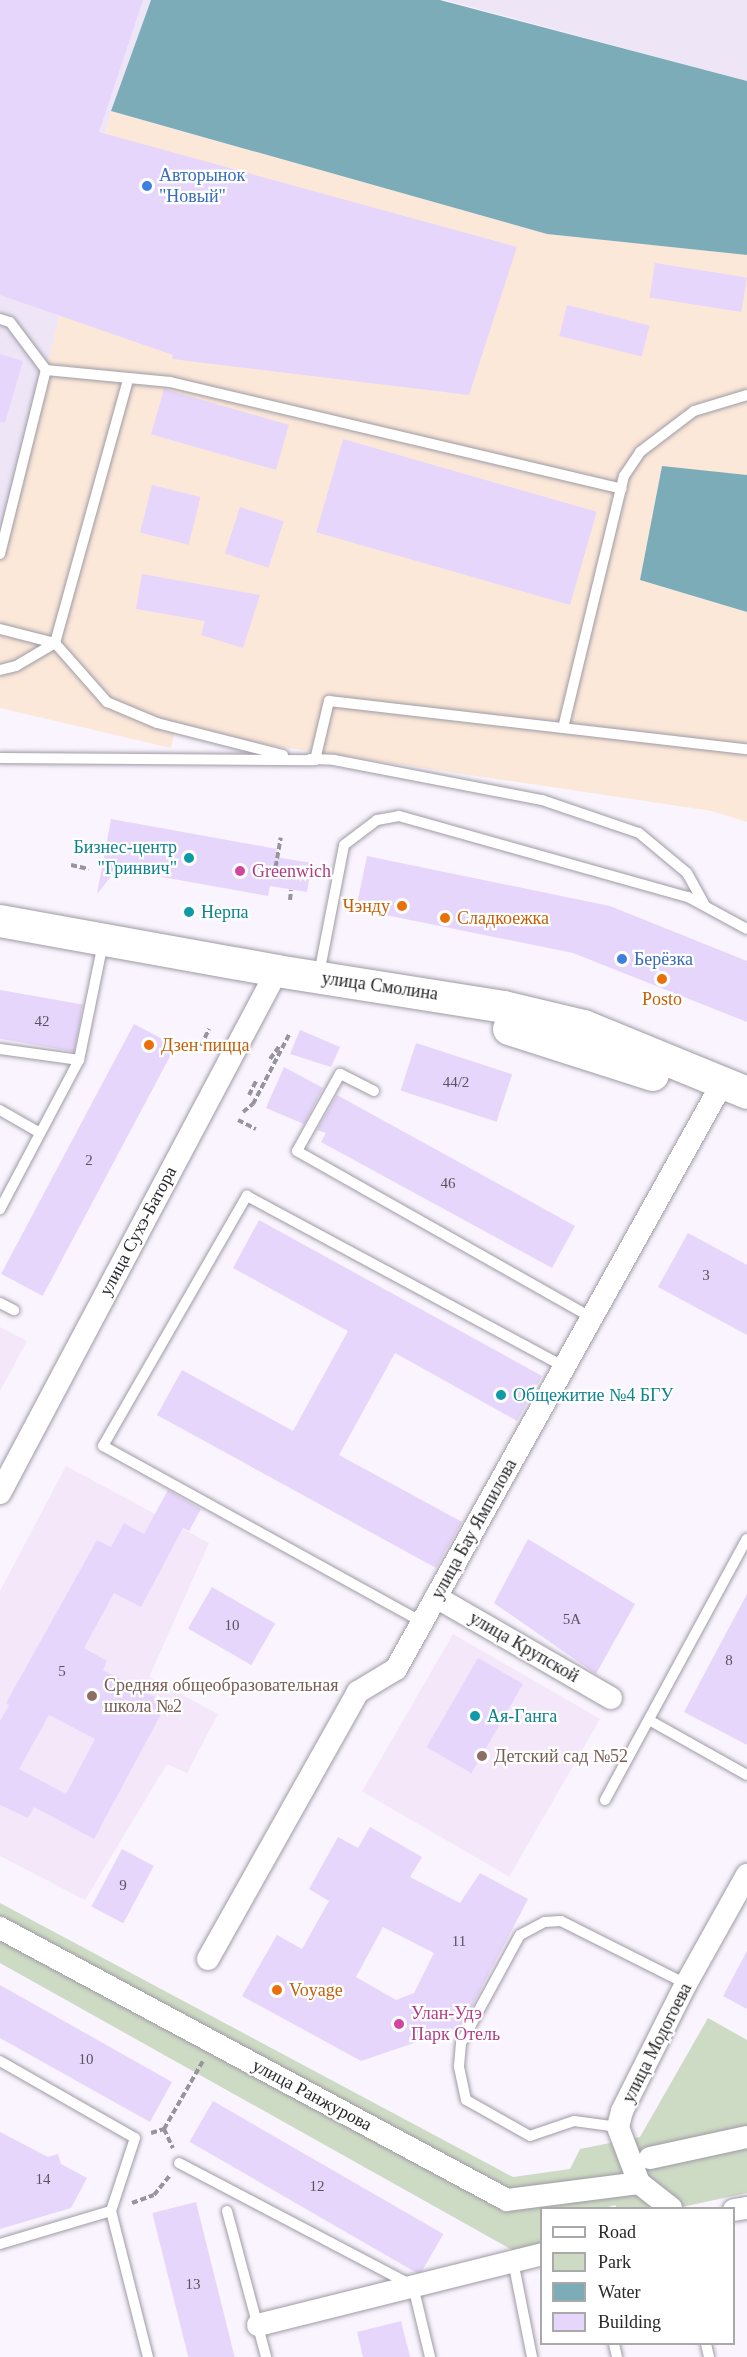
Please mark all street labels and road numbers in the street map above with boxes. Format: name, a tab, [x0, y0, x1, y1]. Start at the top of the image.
street label: улица Смолина	[320, 967, 440, 1005]
street label: улица Сухэ-Батора	[95, 1163, 181, 1299]
street label: улица Бау Ямпилова	[427, 1455, 521, 1603]
street label: улица Крупской	[465, 1607, 583, 1687]
street label: улица Модогоева	[618, 1979, 696, 2107]
street label: улица Ранжурова	[249, 2054, 375, 2136]

